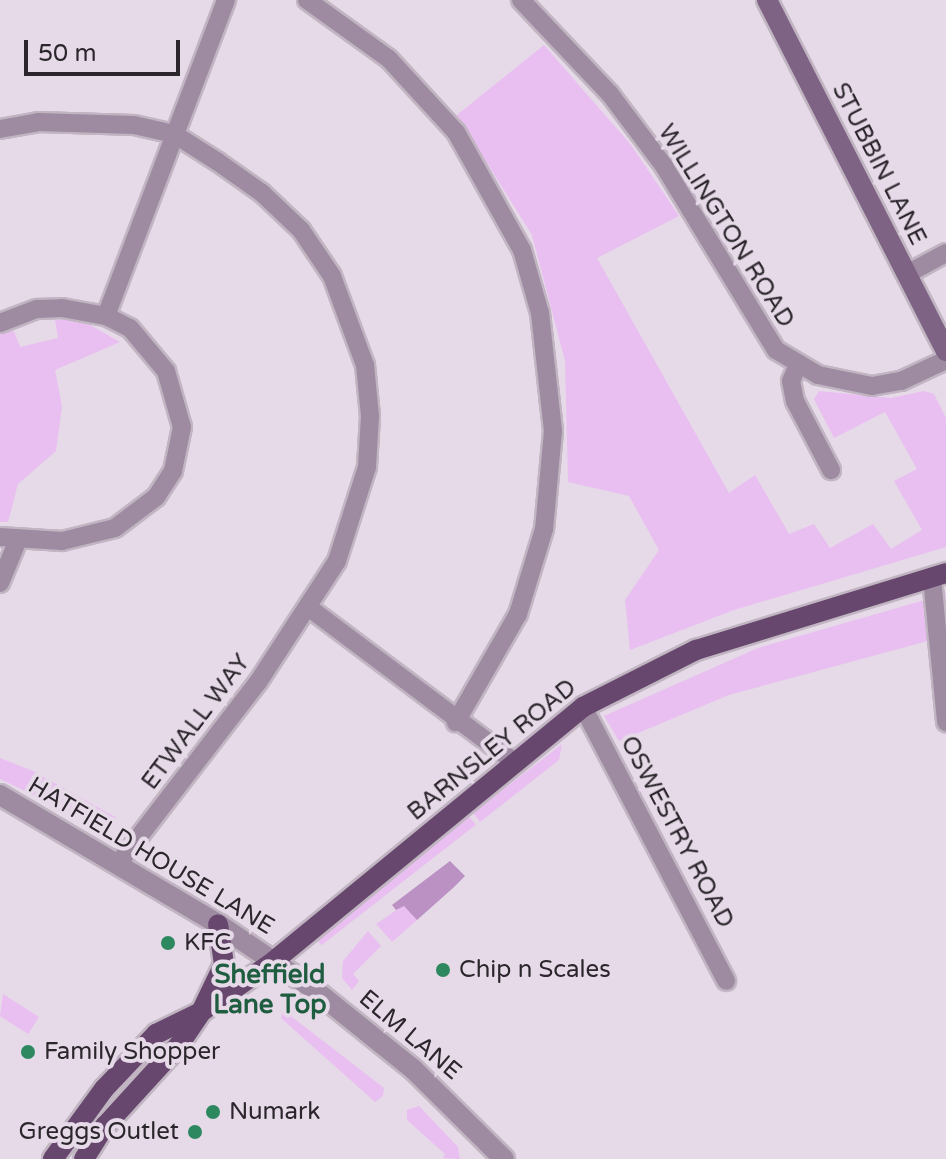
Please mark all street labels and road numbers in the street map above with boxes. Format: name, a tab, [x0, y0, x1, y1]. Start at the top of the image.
street label: STUBBIN LANE	[826, 78, 932, 250]
street label: WILLINGTON ROAD	[652, 119, 800, 333]
street label: ETWALL WAY	[136, 649, 256, 795]
street label: BARNSLEY ROAD	[402, 673, 582, 827]
street label: OSWESTRY ROAD	[614, 731, 740, 933]
street label: HATFIELD HOUSE LANE	[23, 771, 279, 941]
street label: ELM LANE	[353, 984, 467, 1086]

